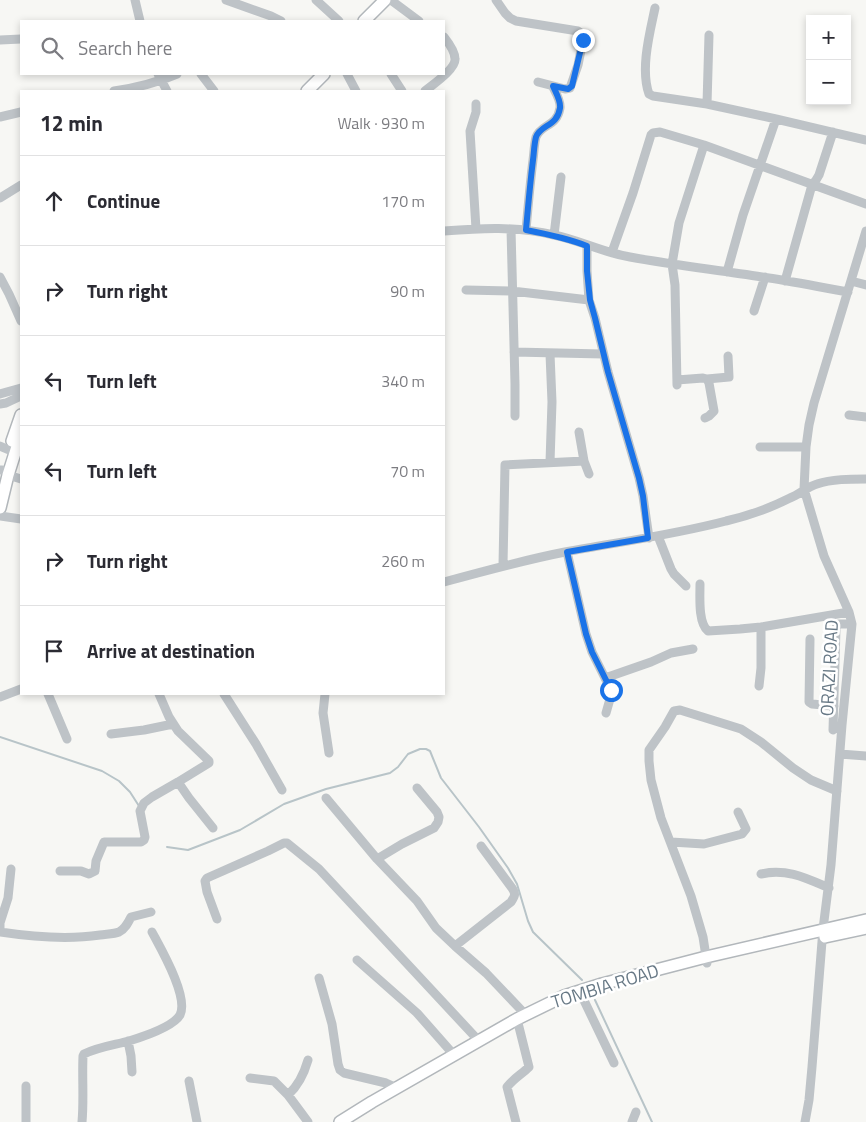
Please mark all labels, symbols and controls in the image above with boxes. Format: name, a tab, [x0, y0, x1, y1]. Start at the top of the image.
map controls	[806, 15, 851, 105]
button: +	[806, 15, 851, 60]
search box	[20, 20, 445, 75]
route end	[572, 29, 595, 52]
text: Search here	[78, 33, 172, 62]
icon: search	[38, 34, 66, 62]
button: −	[806, 60, 851, 105]
text: 12 min	[40, 107, 103, 139]
text: Walk · 930 m	[337, 111, 425, 135]
text: Continue	[87, 186, 160, 215]
icon: ahead	[40, 187, 68, 215]
text: 170 m	[381, 189, 425, 213]
text: Turn right	[87, 276, 168, 305]
icon: right	[40, 277, 68, 305]
text: 90 m	[390, 279, 425, 303]
text: Turn left	[87, 366, 157, 395]
icon: left	[40, 367, 68, 395]
text: 340 m	[381, 369, 425, 393]
text: Turn left	[87, 456, 157, 485]
icon: left	[40, 457, 68, 485]
text: 70 m	[390, 459, 425, 483]
text: Turn right	[87, 546, 168, 575]
icon: right	[40, 547, 68, 575]
text: 260 m	[381, 549, 425, 573]
street label: ORAZI ROAD	[813, 619, 845, 717]
text: Arrive at destination	[87, 636, 255, 665]
icon: arrive	[40, 637, 68, 665]
route start	[600, 679, 623, 702]
street label: TOMBIA ROAD	[548, 957, 662, 1015]

